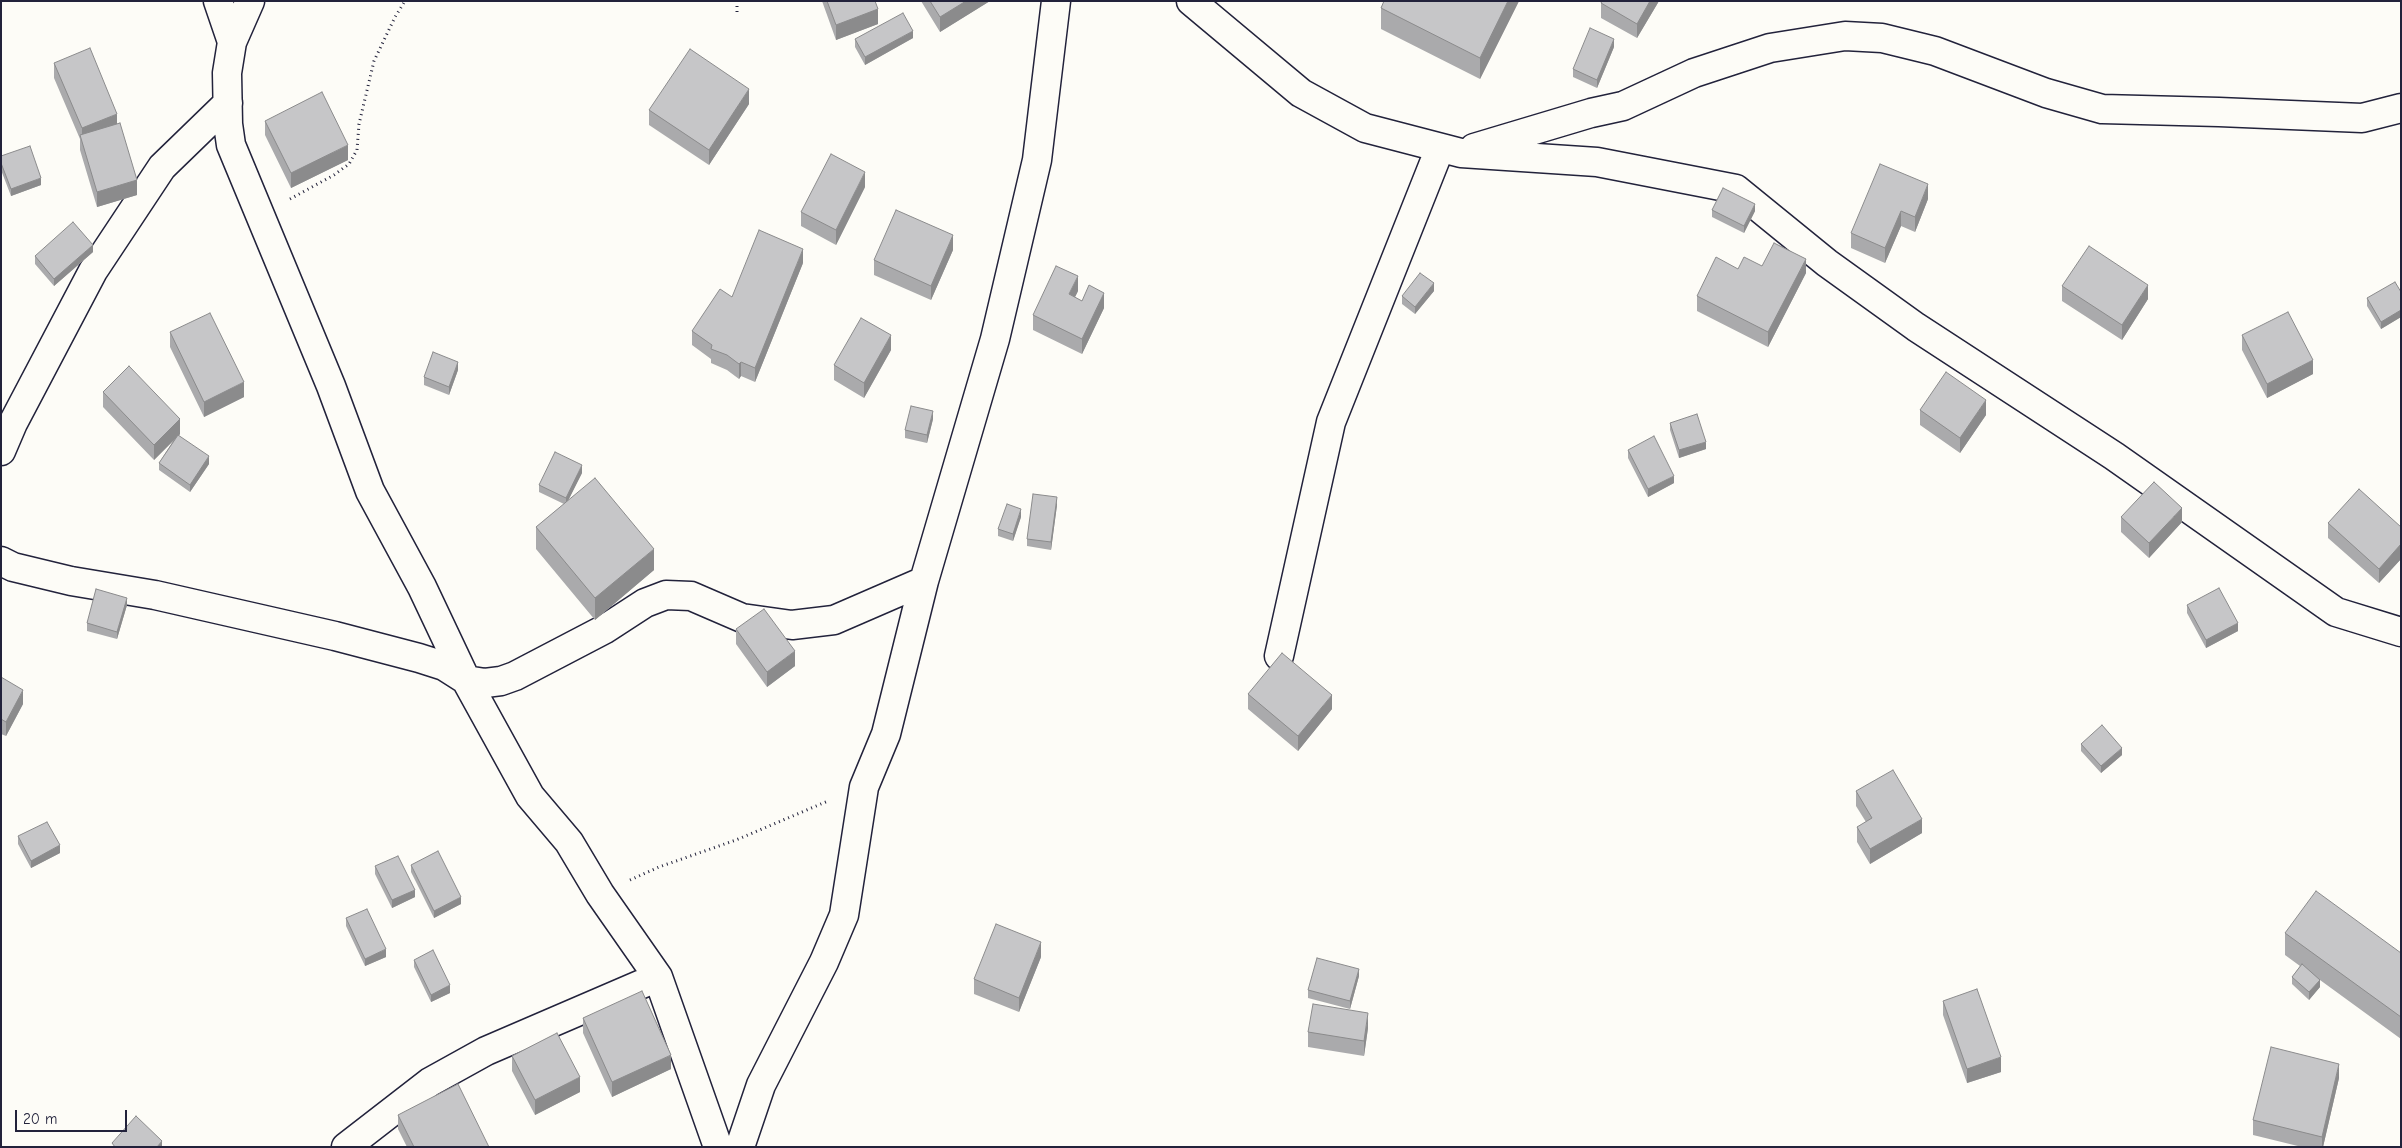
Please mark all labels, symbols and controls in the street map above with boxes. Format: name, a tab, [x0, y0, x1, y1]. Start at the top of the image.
scale bar	[18, 1100, 130, 1132]
text: 20 m	[23, 1110, 57, 1128]

